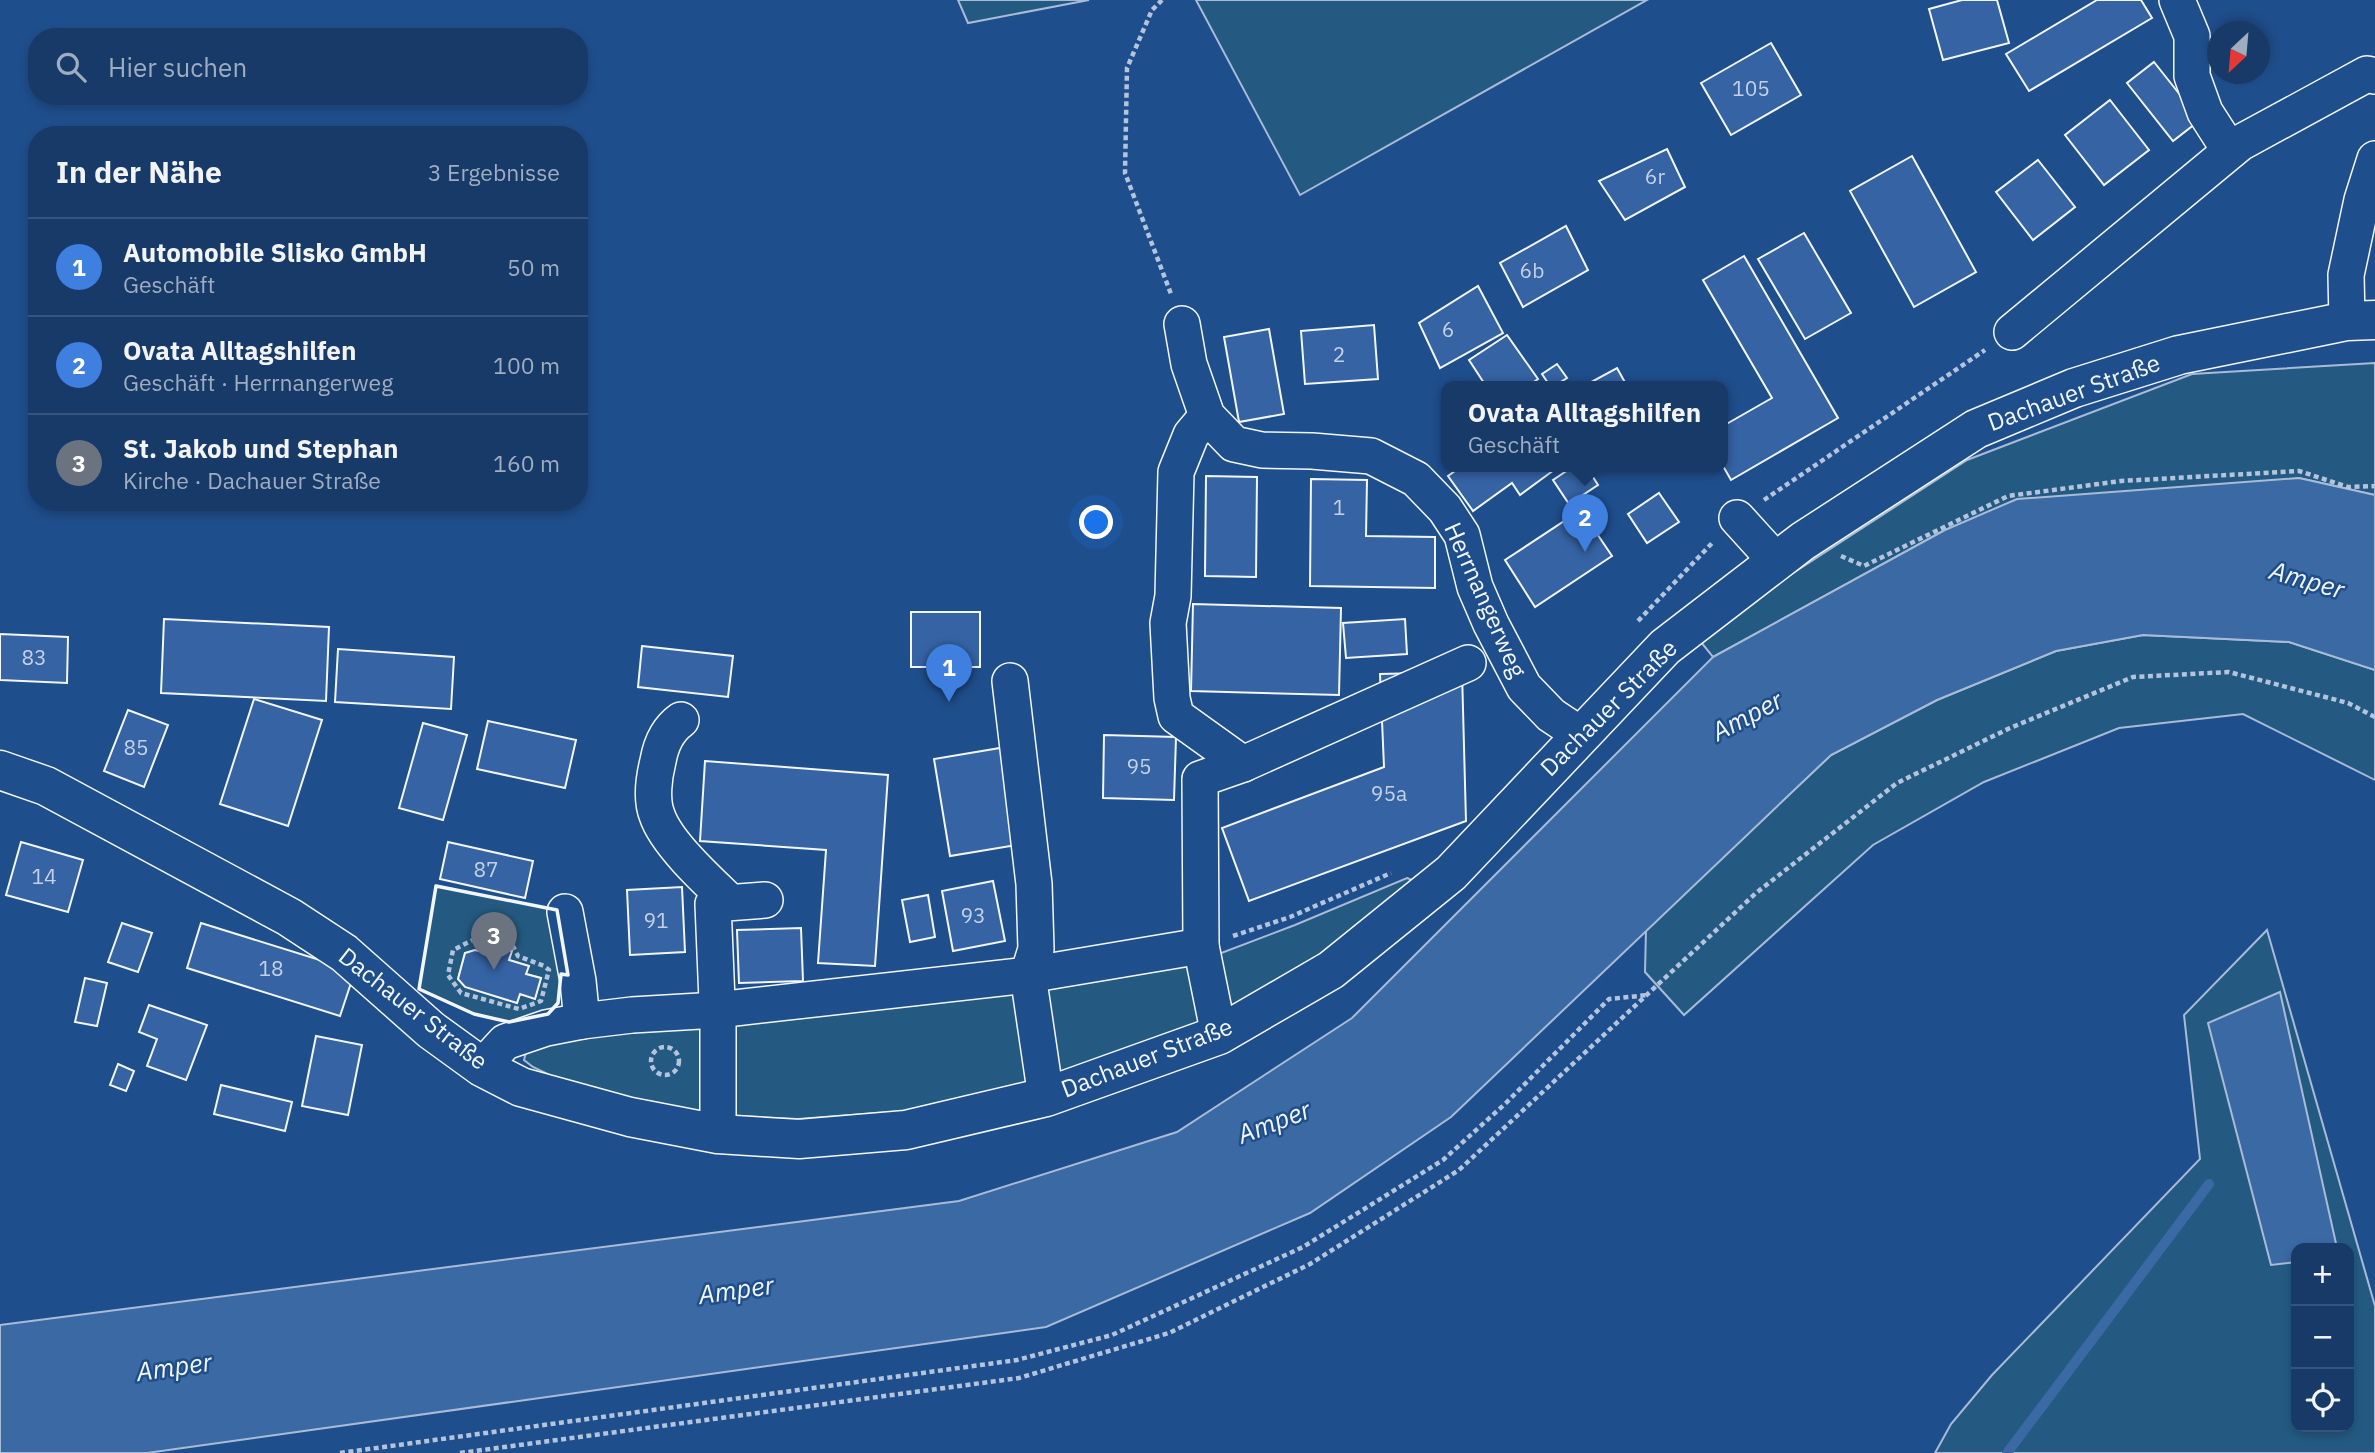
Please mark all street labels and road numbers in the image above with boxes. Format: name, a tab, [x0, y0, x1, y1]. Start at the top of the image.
street label: Dachauer Straße	[1983, 346, 2164, 438]
street label: Herrnangerweg	[1437, 517, 1535, 683]
street label: Dachauer Straße	[1533, 632, 1684, 783]
street label: Dachauer Straße	[332, 940, 495, 1077]
street label: Dachauer Straße	[1056, 1010, 1237, 1104]

